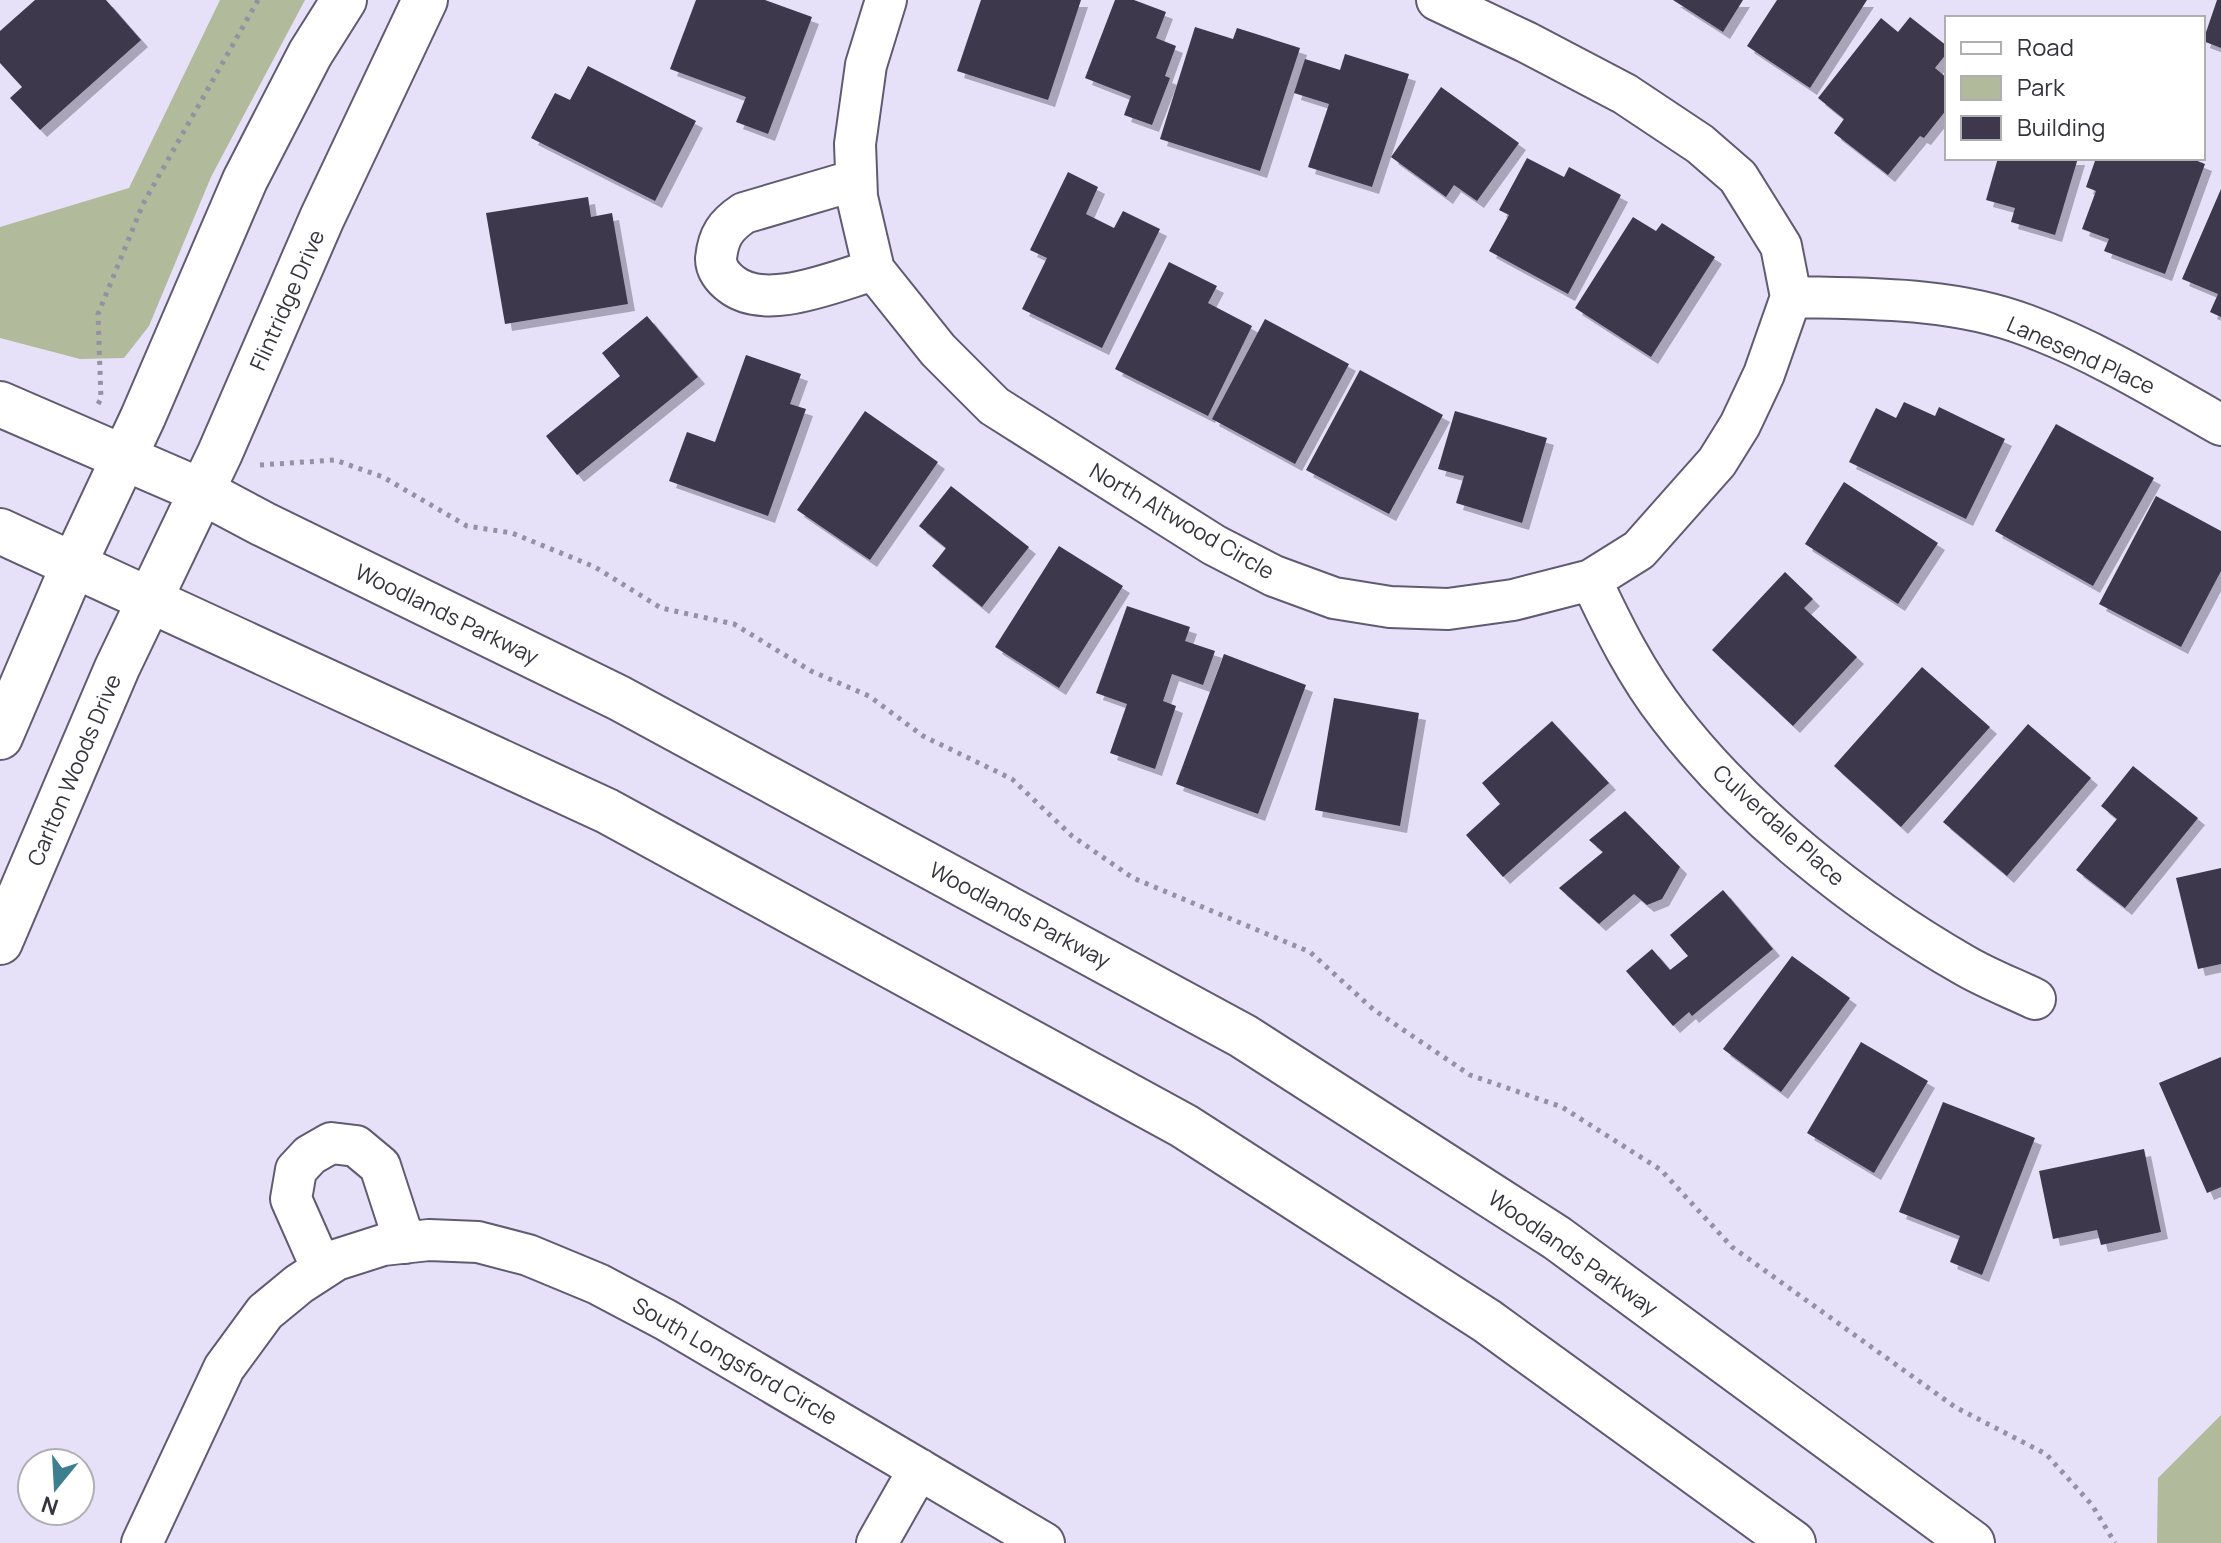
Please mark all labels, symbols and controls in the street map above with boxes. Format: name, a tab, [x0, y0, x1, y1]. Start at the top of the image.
legend	[1945, 16, 2205, 160]
text: Road	[2017, 30, 2074, 63]
text: Park	[2017, 70, 2066, 103]
text: Building	[2017, 110, 2105, 143]
street label: Flintridge Drive	[243, 225, 331, 375]
street label: Lanesend Place	[2002, 309, 2160, 401]
street label: North Altwood Circle	[1084, 456, 1280, 586]
street label: Woodlands Parkway	[350, 556, 544, 672]
street label: Carlton Woods Drive	[20, 669, 128, 870]
street label: Culverdale Place	[1706, 758, 1852, 893]
street label: Woodlands Parkway	[924, 855, 1116, 976]
street label: Woodlands Parkway	[1482, 1183, 1664, 1323]
street label: South Longsford Circle	[627, 1290, 843, 1432]
north arrow	[16, 1447, 96, 1527]
text: N	[38, 1489, 62, 1523]

